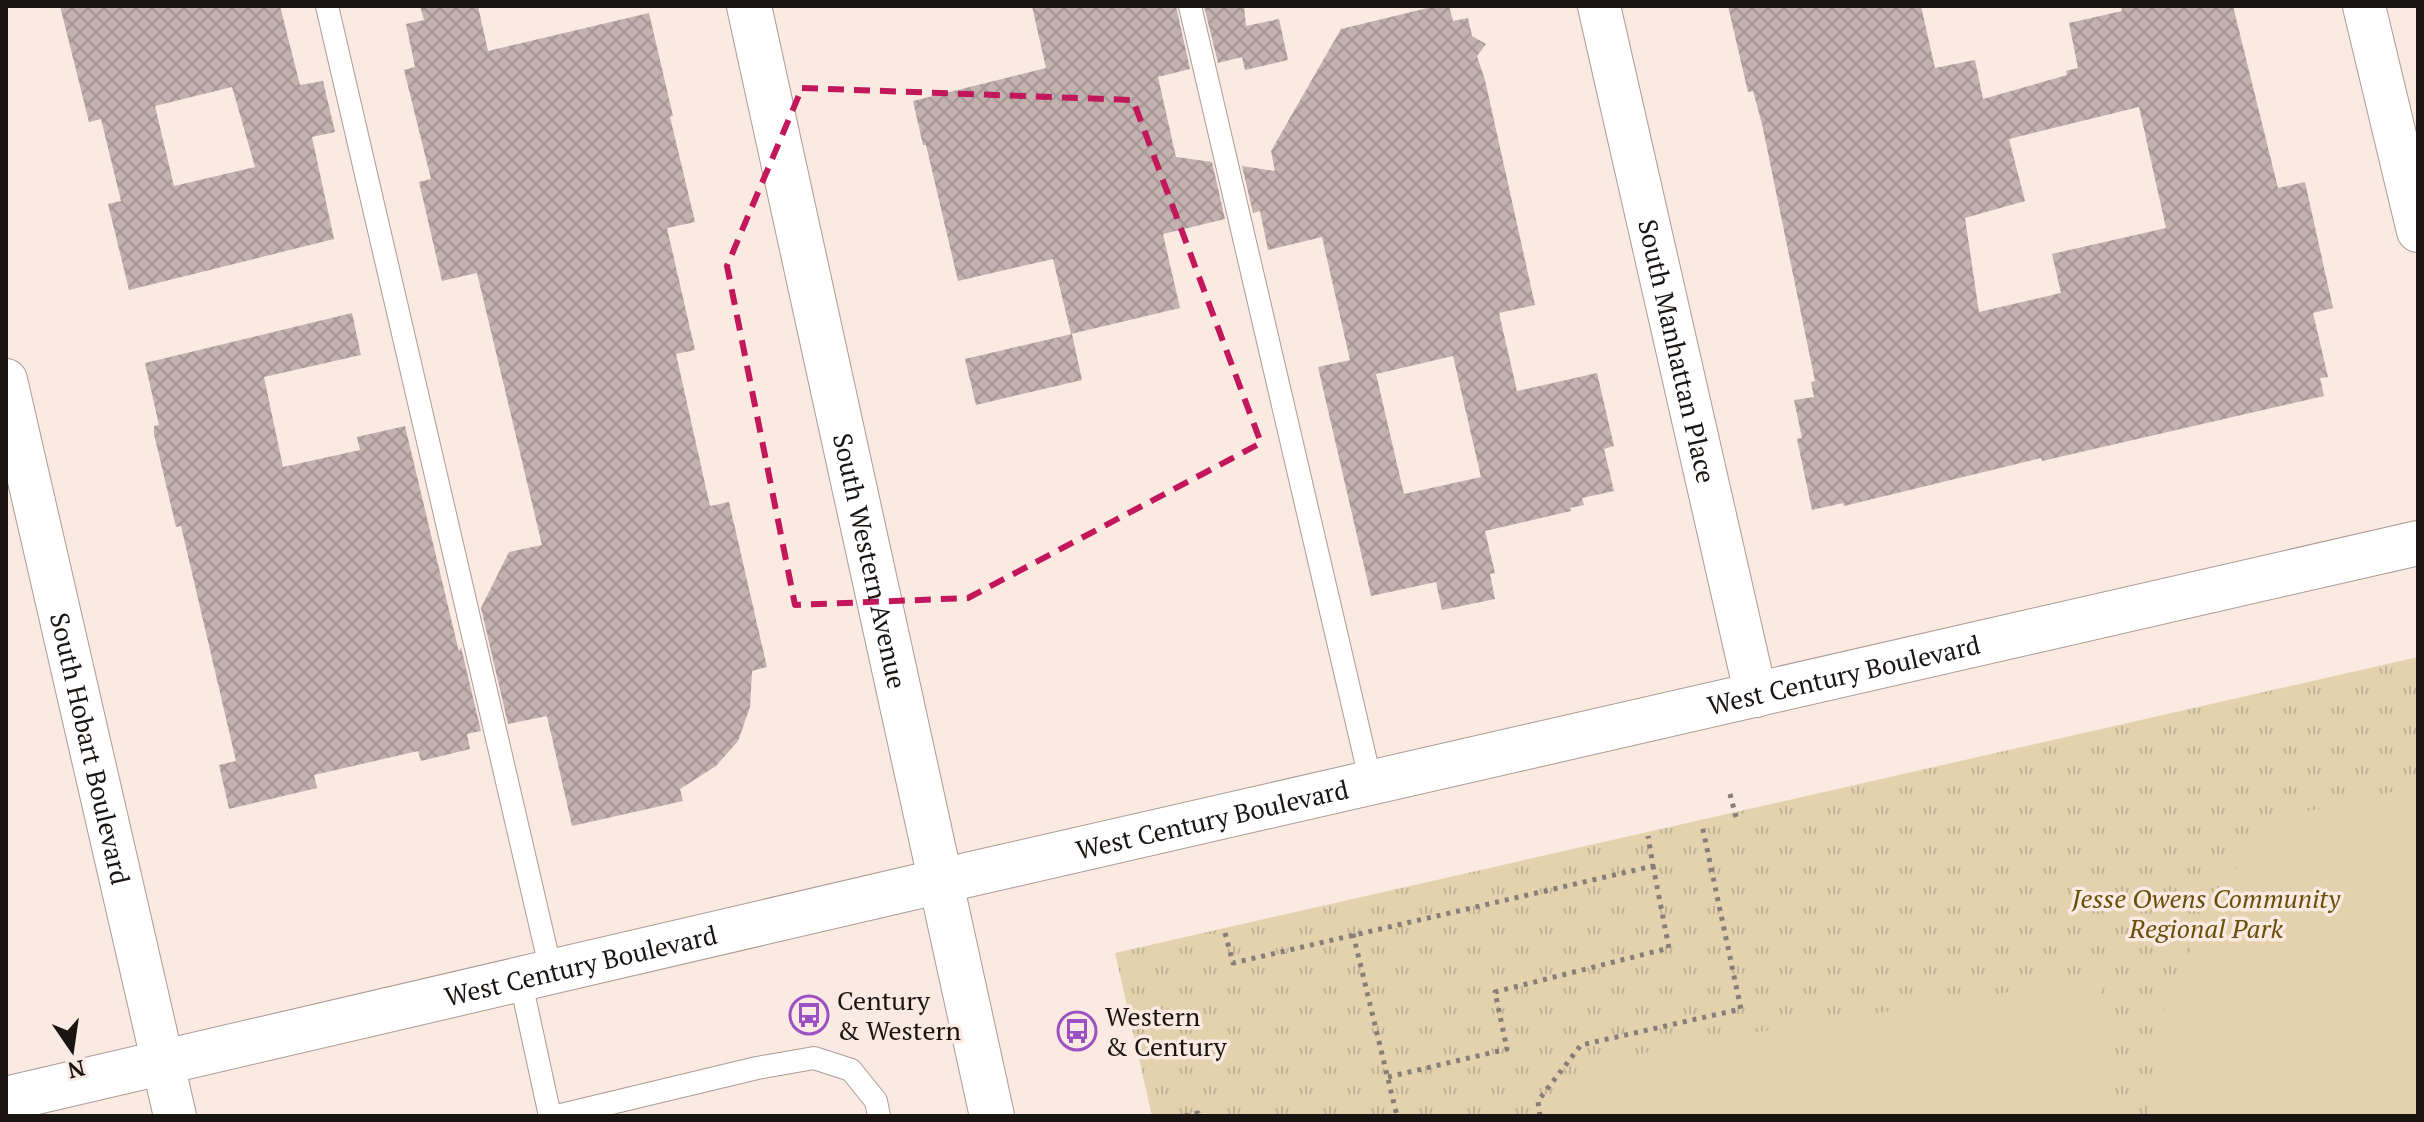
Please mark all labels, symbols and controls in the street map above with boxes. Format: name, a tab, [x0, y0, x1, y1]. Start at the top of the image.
street label: South Manhattan Place	[1631, 216, 1724, 486]
street label: South Western Avenue	[826, 430, 915, 692]
street label: South Hobart Boulevard	[43, 609, 138, 888]
street label: West Century Boulevard	[1704, 627, 1983, 722]
street label: West Century Boulevard	[1072, 771, 1352, 867]
park label: Jesse Owens Community Regional Park	[2071, 881, 2341, 945]
street label: West Century Boulevard	[441, 917, 720, 1013]
place label: Century & Western	[837, 983, 961, 1047]
bus stop icon: Century & Western	[788, 994, 830, 1036]
place label: Western & Century	[1105, 999, 1228, 1063]
north arrow	[32, 1010, 112, 1090]
bus stop icon: Western & Century	[1056, 1010, 1098, 1052]
text: N	[65, 1054, 88, 1086]

